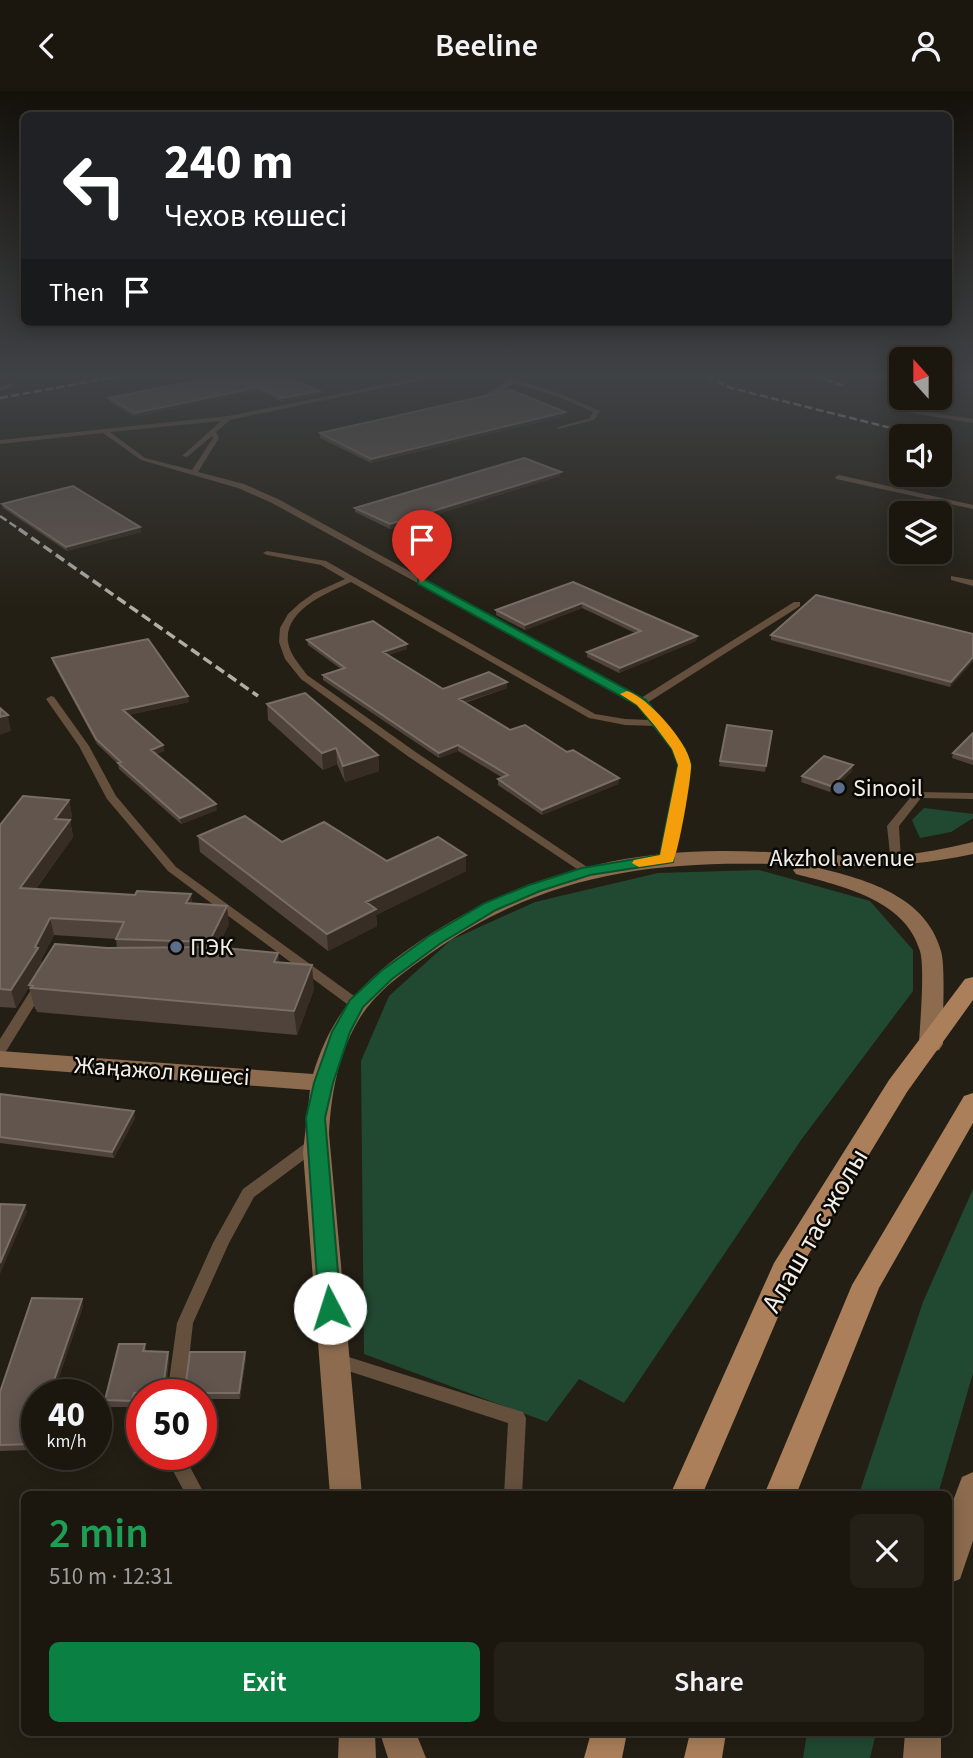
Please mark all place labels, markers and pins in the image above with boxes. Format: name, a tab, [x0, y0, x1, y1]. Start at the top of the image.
pin	[392, 510, 452, 582]
place label: Sinooil	[853, 771, 923, 806]
marker: Sinooil	[831, 780, 847, 796]
place label: ПЭК	[190, 930, 233, 965]
marker: ПЭК	[168, 939, 184, 955]

